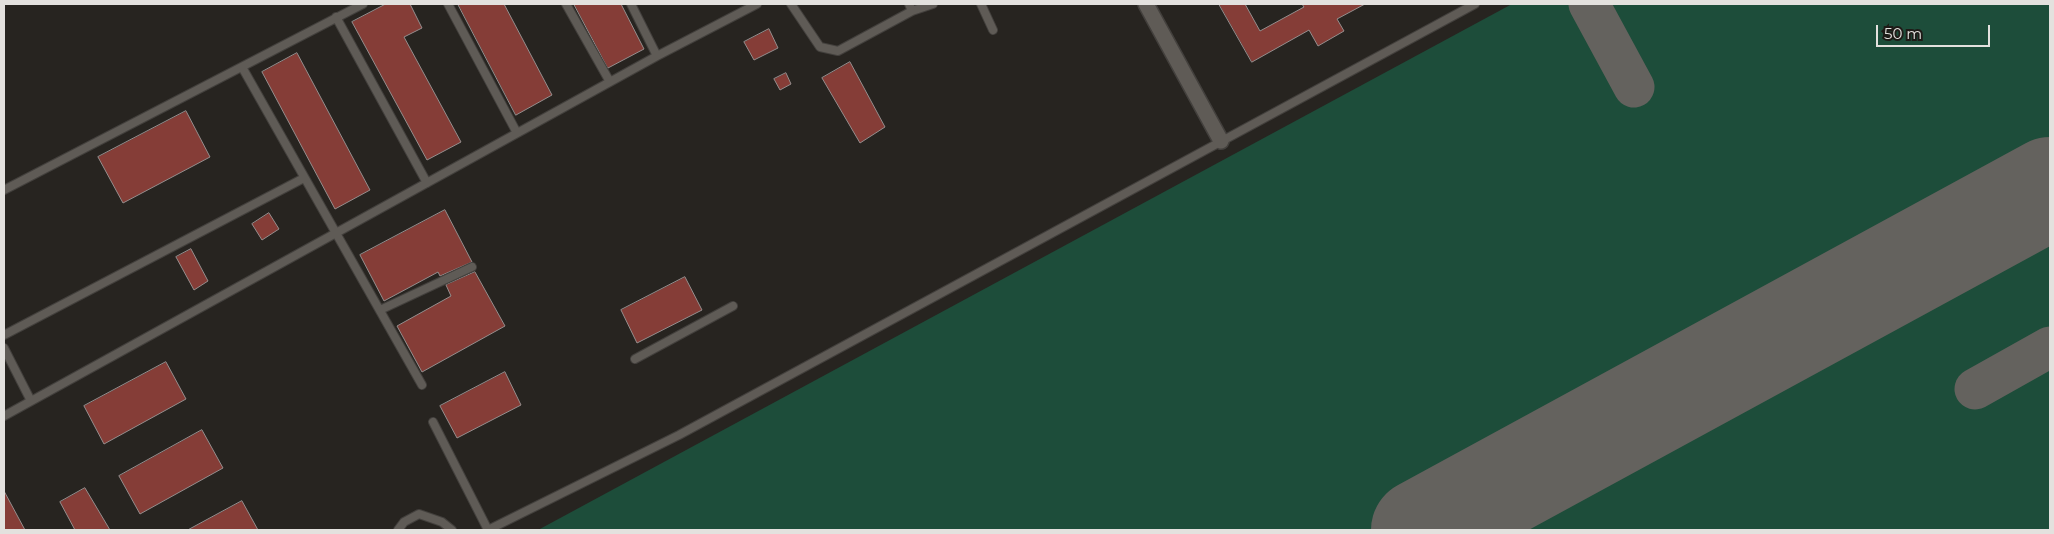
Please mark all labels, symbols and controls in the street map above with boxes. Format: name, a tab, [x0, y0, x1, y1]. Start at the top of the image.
scale bar	[1879, 15, 1993, 47]
text: 50 m	[1884, 24, 1922, 43]

